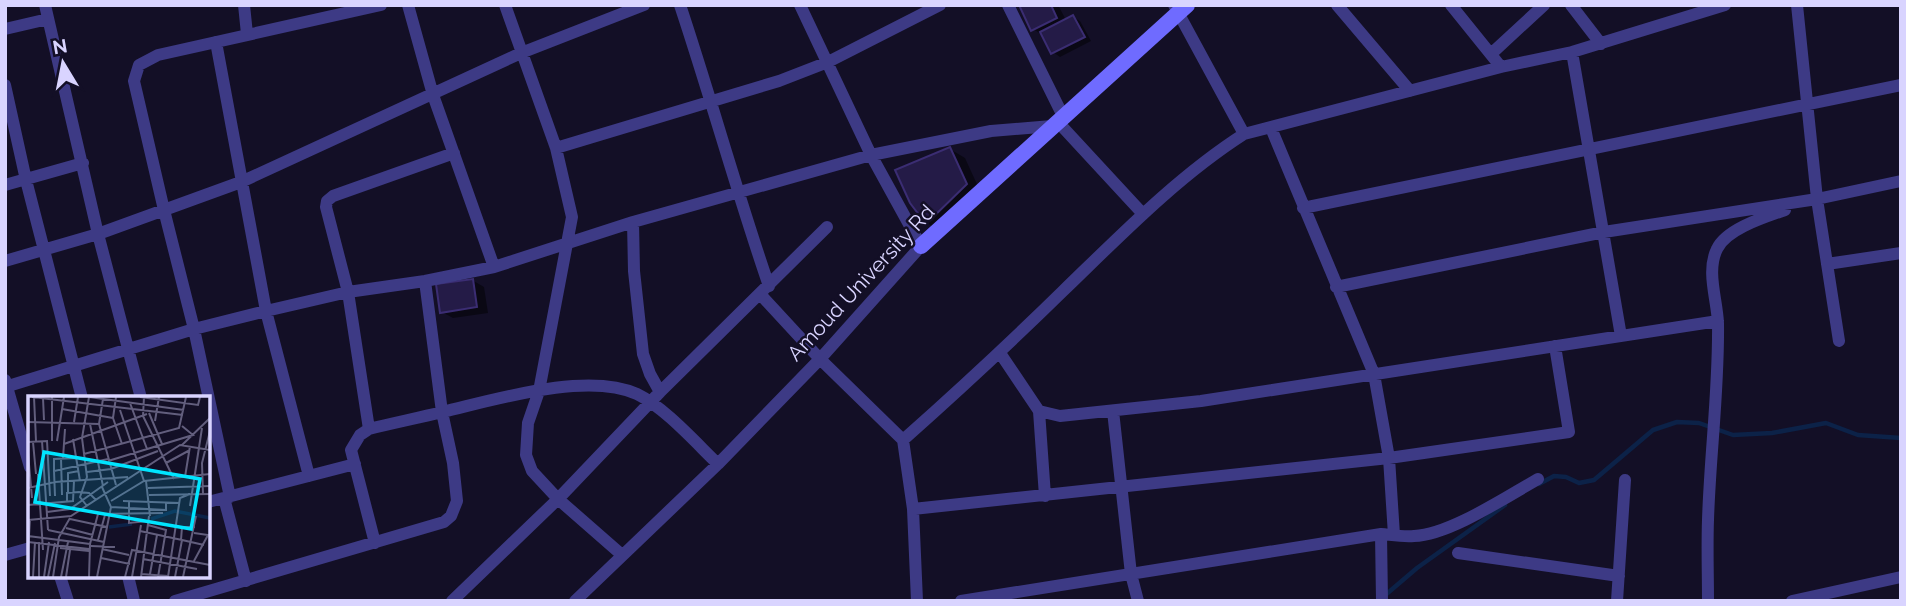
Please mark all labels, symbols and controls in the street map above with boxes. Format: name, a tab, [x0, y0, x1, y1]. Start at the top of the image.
north arrow	[28, 28, 98, 98]
text: N	[51, 34, 69, 58]
street label: Amoud University Rd	[782, 199, 939, 366]
inset map	[28, 396, 210, 578]

